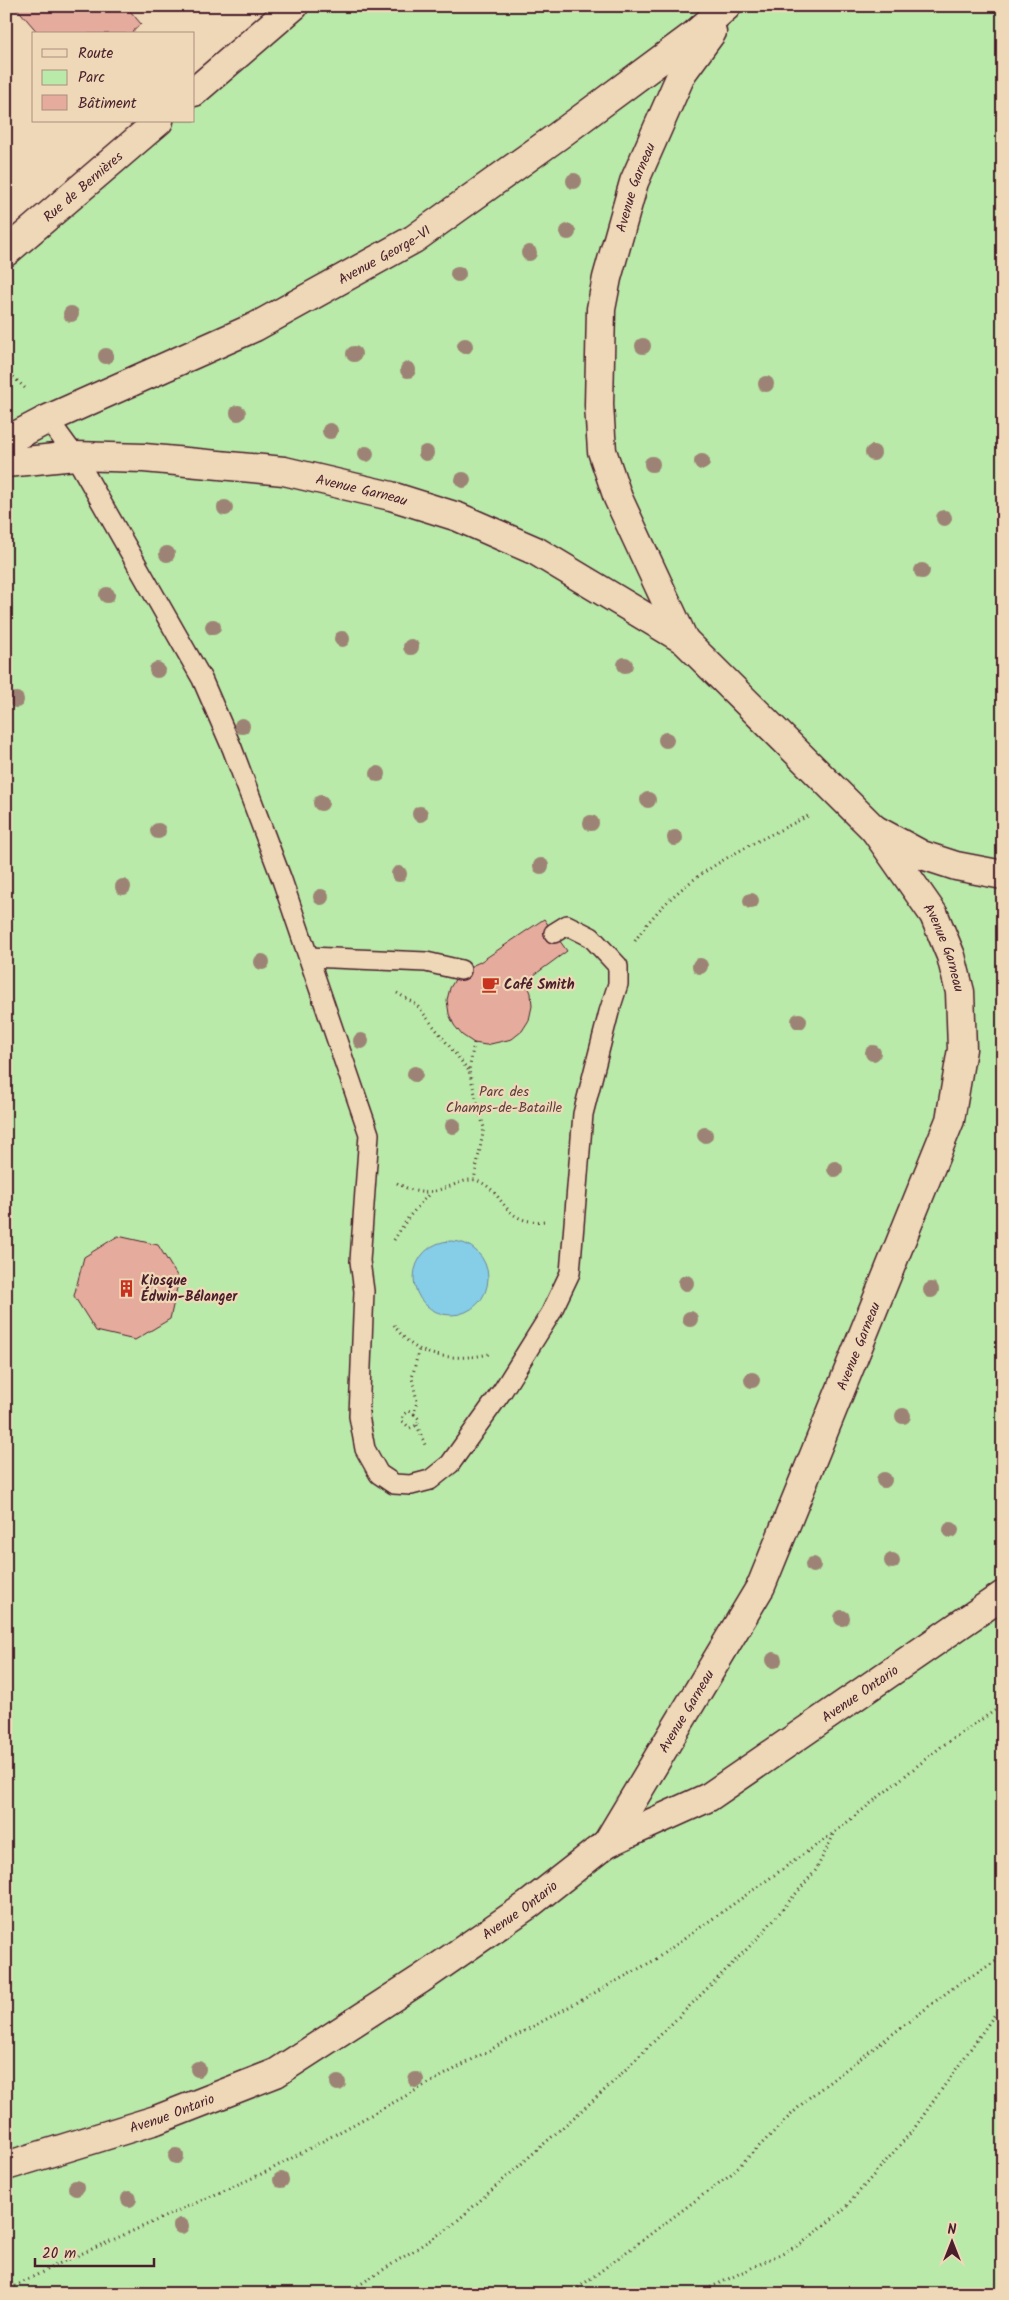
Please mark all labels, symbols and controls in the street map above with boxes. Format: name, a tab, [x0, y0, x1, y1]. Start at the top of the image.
legend	[32, 32, 195, 122]
text: Route	[78, 42, 114, 66]
text: Parc	[78, 66, 105, 90]
text: Bâtiment	[78, 92, 137, 116]
street label: Avenue Garneau	[610, 139, 662, 235]
street label: Rue de Bernières	[38, 146, 128, 228]
street label: Avenue George-VI	[334, 220, 436, 291]
street label: Avenue Garneau	[314, 469, 410, 513]
street label: Avenue Garneau	[917, 899, 970, 995]
cafe icon: Café Smith	[480, 974, 500, 994]
place label: Café Smith	[504, 974, 575, 996]
park label: Parc des Champs-de-Bataille	[446, 1081, 563, 1119]
place label: Kiosque Édwin-Bélanger	[141, 1270, 238, 1308]
building icon: Kiosque Édwin-Bélanger	[117, 1278, 137, 1298]
street label: Avenue Garneau	[831, 1299, 887, 1394]
street label: Avenue Ontario	[817, 1660, 903, 1729]
street label: Avenue Garneau	[653, 1665, 721, 1757]
street label: Avenue Ontario	[478, 1876, 563, 1946]
street label: Avenue Ontario	[127, 2088, 218, 2140]
north arrow	[926, 2218, 976, 2268]
text: N	[948, 2219, 957, 2241]
scale bar	[35, 2235, 154, 2267]
text: 20 m	[42, 2242, 76, 2266]

